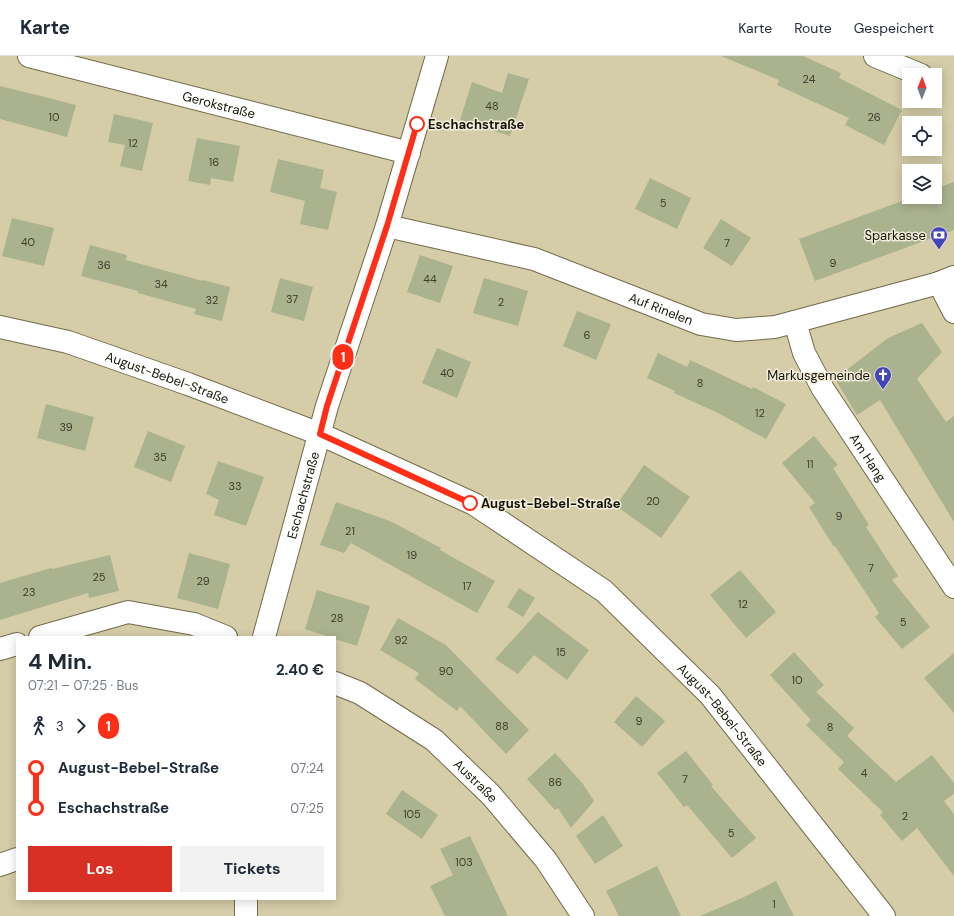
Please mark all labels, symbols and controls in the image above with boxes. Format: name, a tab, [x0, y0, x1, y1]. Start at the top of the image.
text: Karte	[20, 15, 70, 40]
text: Karte	[738, 19, 772, 37]
text: Route	[794, 19, 832, 37]
text: Gespeichert	[854, 19, 934, 37]
north arrow	[902, 68, 942, 108]
map controls	[902, 68, 942, 204]
house number: 24	[803, 72, 816, 86]
street label: Gerokstraße	[181, 87, 257, 122]
house number: 48	[485, 99, 499, 113]
house number: 10	[49, 110, 59, 124]
house number: 26	[867, 110, 881, 124]
marker: Eschachstraße	[409, 116, 425, 132]
place label: Eschachstraße	[428, 116, 524, 133]
button: locate	[902, 116, 942, 156]
house number: 12	[128, 136, 138, 150]
house number: 16	[209, 155, 219, 169]
button: layers	[902, 164, 942, 204]
house number: 5	[660, 196, 667, 210]
bank icon: Sparkasse	[929, 225, 949, 250]
place label: Sparkasse	[864, 227, 926, 244]
house number: 40	[21, 235, 35, 249]
house number: 7	[724, 236, 730, 250]
house number: 9	[830, 256, 837, 270]
house number: 36	[97, 258, 111, 272]
house number: 44	[423, 272, 437, 286]
house number: 34	[154, 277, 168, 291]
street label: Auf Rinelen	[627, 288, 696, 329]
house number: 37	[286, 292, 298, 306]
house number: 32	[206, 293, 218, 307]
house number: 2	[498, 295, 504, 309]
house number: 6	[584, 328, 591, 342]
line badge: 1	[330, 344, 356, 370]
street label: August-Bebel-Straße	[103, 347, 232, 407]
text: 1	[340, 348, 346, 366]
church icon: Markusgemeinde	[873, 365, 893, 390]
house number: 40	[440, 366, 454, 380]
place label: Markusgemeinde	[767, 367, 870, 384]
house number: 8	[697, 376, 703, 390]
house number: 12	[755, 406, 765, 420]
house number: 39	[59, 420, 73, 434]
street label: Am Hang	[846, 430, 890, 485]
house number: 35	[153, 450, 167, 464]
street label: Eschachstraße	[283, 450, 323, 541]
house number: 11	[807, 457, 813, 471]
house number: 33	[228, 479, 242, 493]
house number: 20	[646, 494, 660, 508]
marker: August-Bebel-Straße	[462, 495, 478, 511]
place label: August-Bebel-Straße	[481, 495, 621, 512]
house number: 9	[836, 509, 843, 523]
house number: 21	[345, 524, 355, 538]
house number: 19	[407, 548, 417, 562]
house number: 7	[868, 561, 874, 575]
house number: 25	[92, 570, 106, 584]
house number: 29	[196, 574, 210, 588]
house number: 17	[462, 579, 472, 593]
house number: 23	[23, 585, 35, 599]
house number: 12	[738, 597, 748, 611]
house number: 28	[331, 611, 343, 625]
house number: 5	[900, 615, 907, 629]
house number: 92	[394, 633, 408, 647]
house number: 15	[556, 645, 566, 659]
text: 4 Min.	[28, 647, 92, 676]
street label: August-Bebel-Straße	[674, 659, 771, 769]
text: 2.40 €	[276, 660, 324, 680]
house number: 90	[439, 664, 453, 678]
house number: 10	[792, 673, 802, 687]
text: 07:21 – 07:25 · Bus	[28, 677, 138, 694]
house number: 9	[636, 714, 643, 728]
icon: walk	[28, 715, 50, 737]
icon: forward	[70, 715, 92, 737]
text: 1	[106, 717, 111, 735]
text: 3	[56, 718, 64, 735]
house number: 88	[495, 719, 509, 733]
house number: 8	[827, 720, 833, 734]
street label: Austraße	[450, 755, 502, 806]
text: August-Bebel-Straße	[58, 758, 219, 778]
text: 07:24	[291, 760, 324, 777]
house number: 4	[861, 766, 868, 780]
house number: 7	[682, 772, 688, 786]
house number: 86	[548, 775, 562, 789]
text: Eschachstraße	[58, 798, 169, 818]
text: 07:25	[290, 800, 324, 817]
house number: 105	[403, 807, 421, 821]
house number: 2	[902, 809, 908, 823]
house number: 5	[728, 826, 735, 840]
button: Los	[28, 846, 172, 892]
button: Tickets	[180, 846, 324, 892]
house number: 103	[455, 855, 473, 869]
house number: 1	[772, 897, 776, 911]

